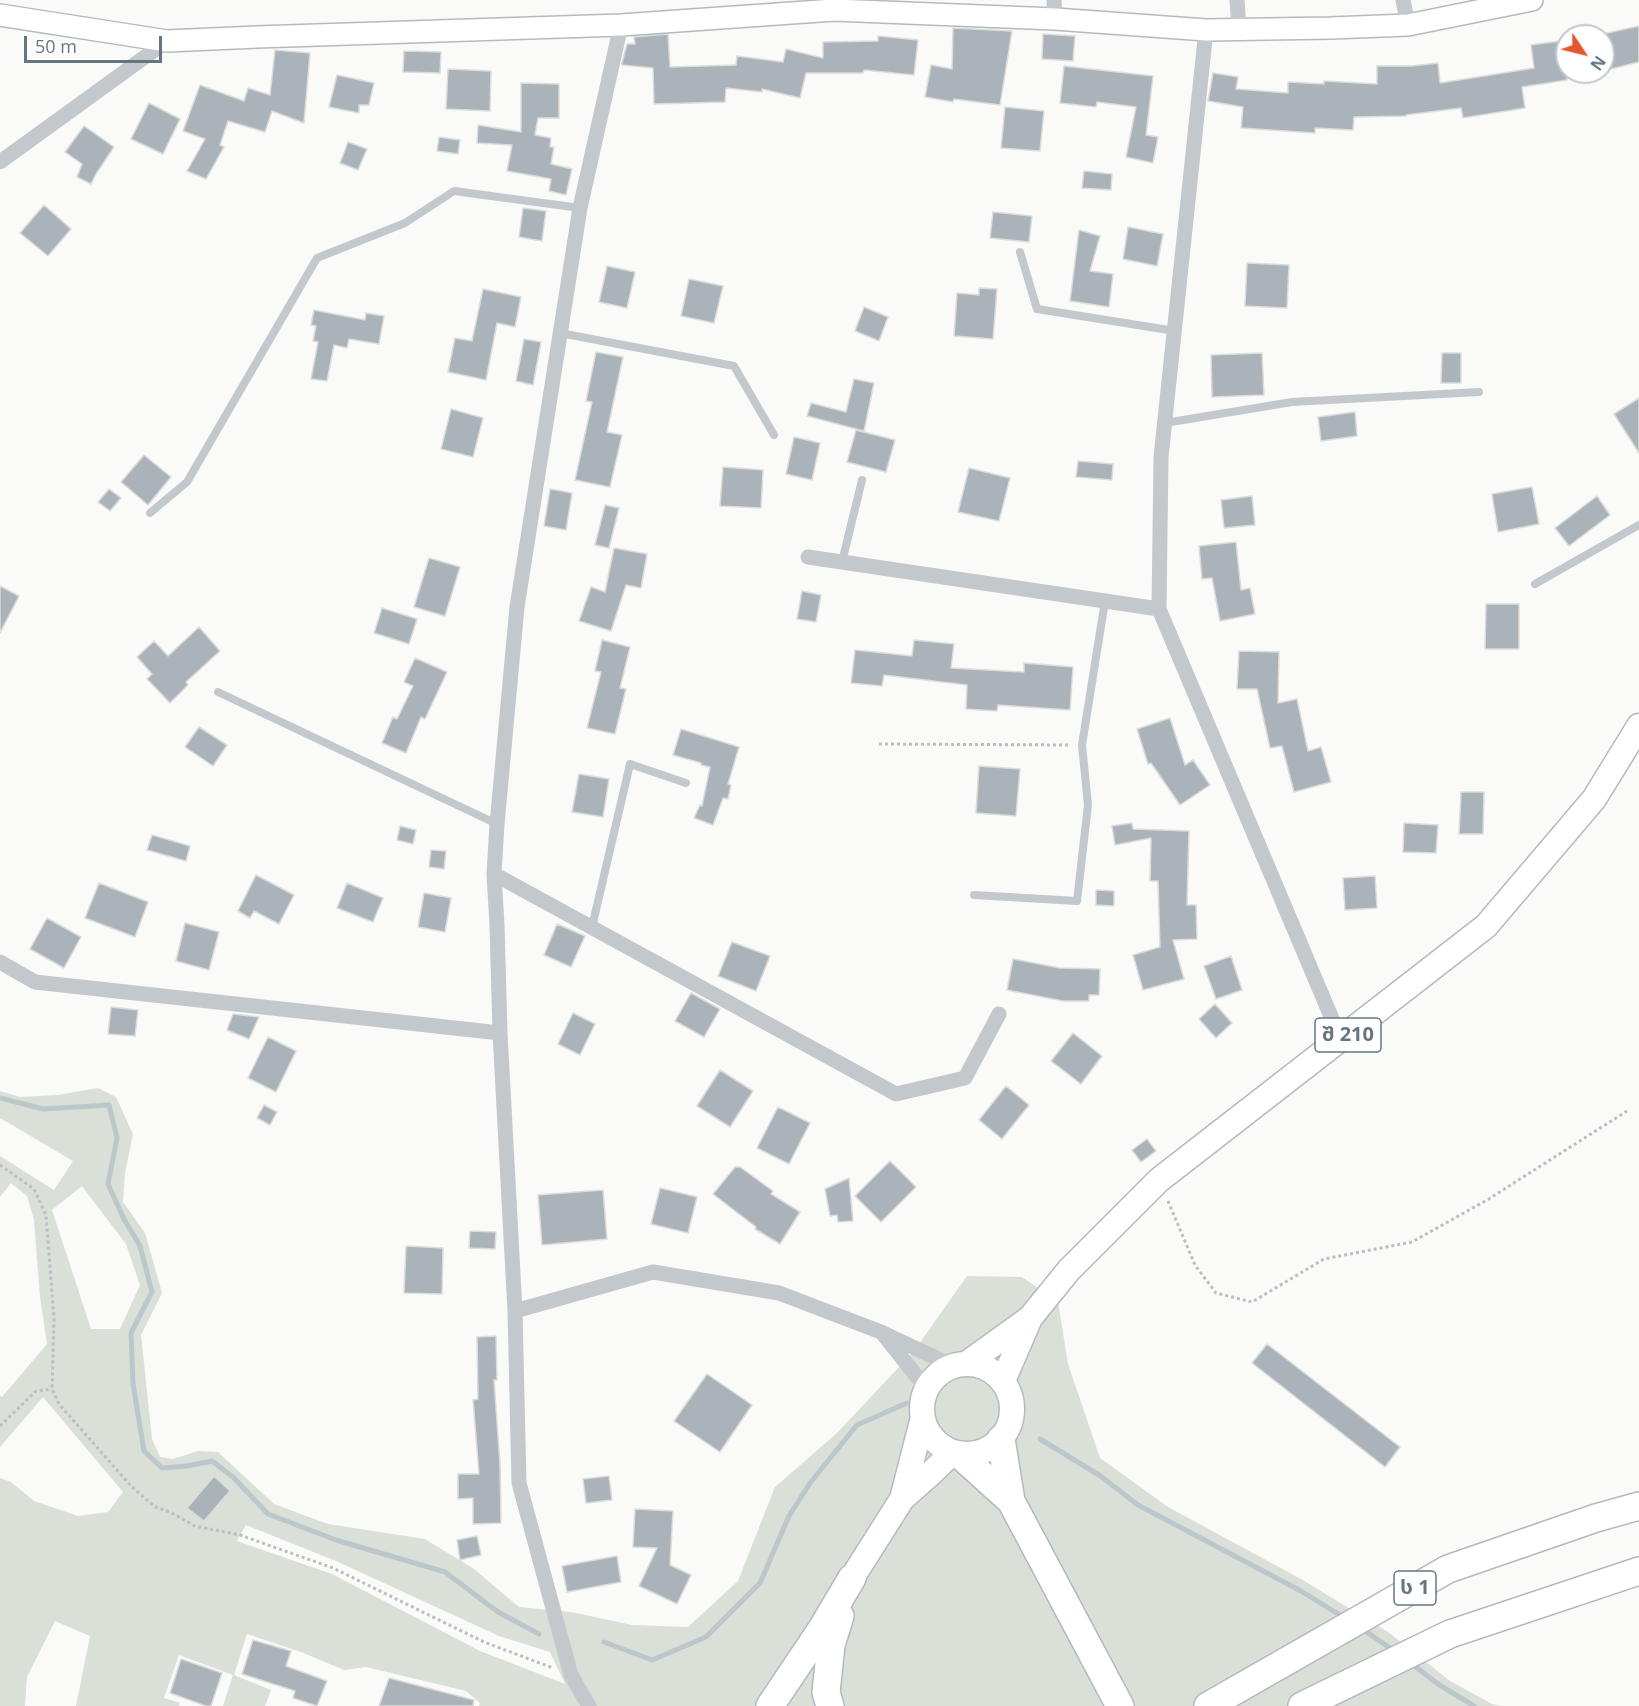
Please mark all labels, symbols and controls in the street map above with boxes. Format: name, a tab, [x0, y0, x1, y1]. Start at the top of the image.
scale bar	[27, 24, 165, 62]
north arrow	[1555, 24, 1615, 84]
text: 50 m	[35, 34, 77, 58]
text: N	[1585, 52, 1611, 75]
road number: შ 210	[1315, 1018, 1381, 1052]
road number: ს 1	[1394, 1571, 1436, 1605]

